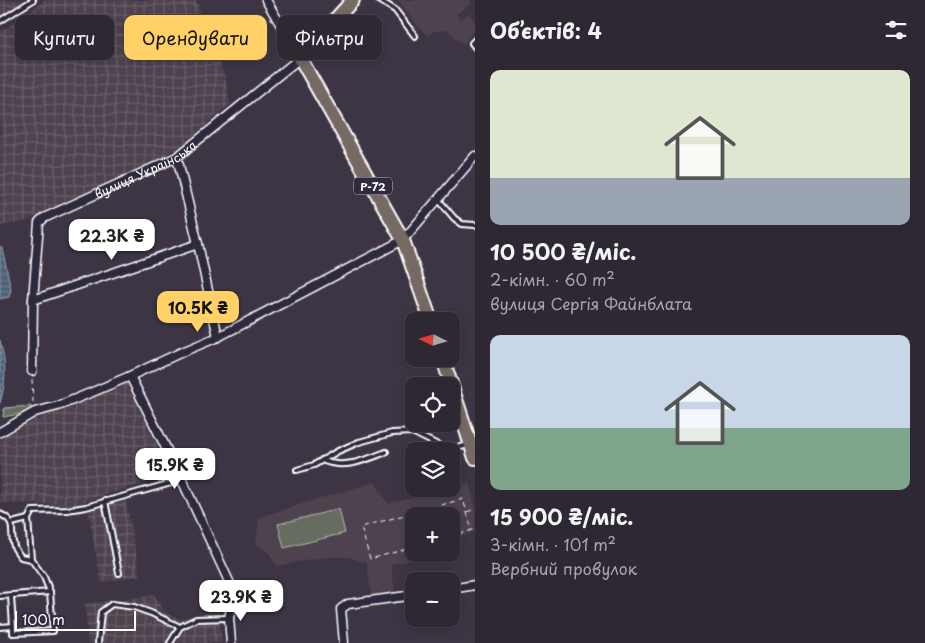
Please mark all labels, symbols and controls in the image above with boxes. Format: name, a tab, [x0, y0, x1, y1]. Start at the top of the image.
text: Об’єктів: 4	[490, 14, 602, 46]
chip: Купити	[15, 15, 114, 60]
chip: Орендувати	[124, 15, 267, 60]
chip: Фільтри	[277, 15, 382, 60]
icon: filters	[882, 16, 910, 44]
icon: home	[655, 103, 745, 193]
street label: вулиця Українська	[91, 135, 201, 203]
road number: Р-72	[354, 178, 392, 195]
pin: 22.3K ₴	[66, 218, 158, 261]
text: 22.3K ₴	[80, 223, 144, 247]
text: 10 500 ₴/міс.	[490, 235, 636, 267]
text: 2-кімн. · 60 m²	[490, 267, 615, 291]
pin: 10.5K ₴	[152, 290, 244, 333]
text: вулиця Сергія Файнблата	[490, 291, 692, 315]
text: 10.5K ₴	[168, 295, 228, 319]
north arrow	[405, 312, 460, 368]
map controls	[405, 312, 460, 627]
icon: home	[655, 368, 745, 458]
button: locate	[405, 377, 460, 432]
button: layers	[405, 442, 460, 497]
pin: 15.9K ₴	[129, 448, 221, 490]
text: 15.9K ₴	[146, 452, 204, 476]
text: 15 900 ₴/міс.	[490, 500, 633, 532]
button: +	[405, 507, 460, 562]
text: 3-кімн. · 101 m²	[490, 532, 616, 556]
text: Вербний провулок	[490, 556, 637, 580]
button: −	[405, 572, 460, 627]
pin: 23.9K ₴	[195, 580, 287, 622]
text: 23.9K ₴	[210, 584, 272, 608]
scale bar	[15, 608, 136, 631]
text: 100 m	[22, 609, 65, 630]

